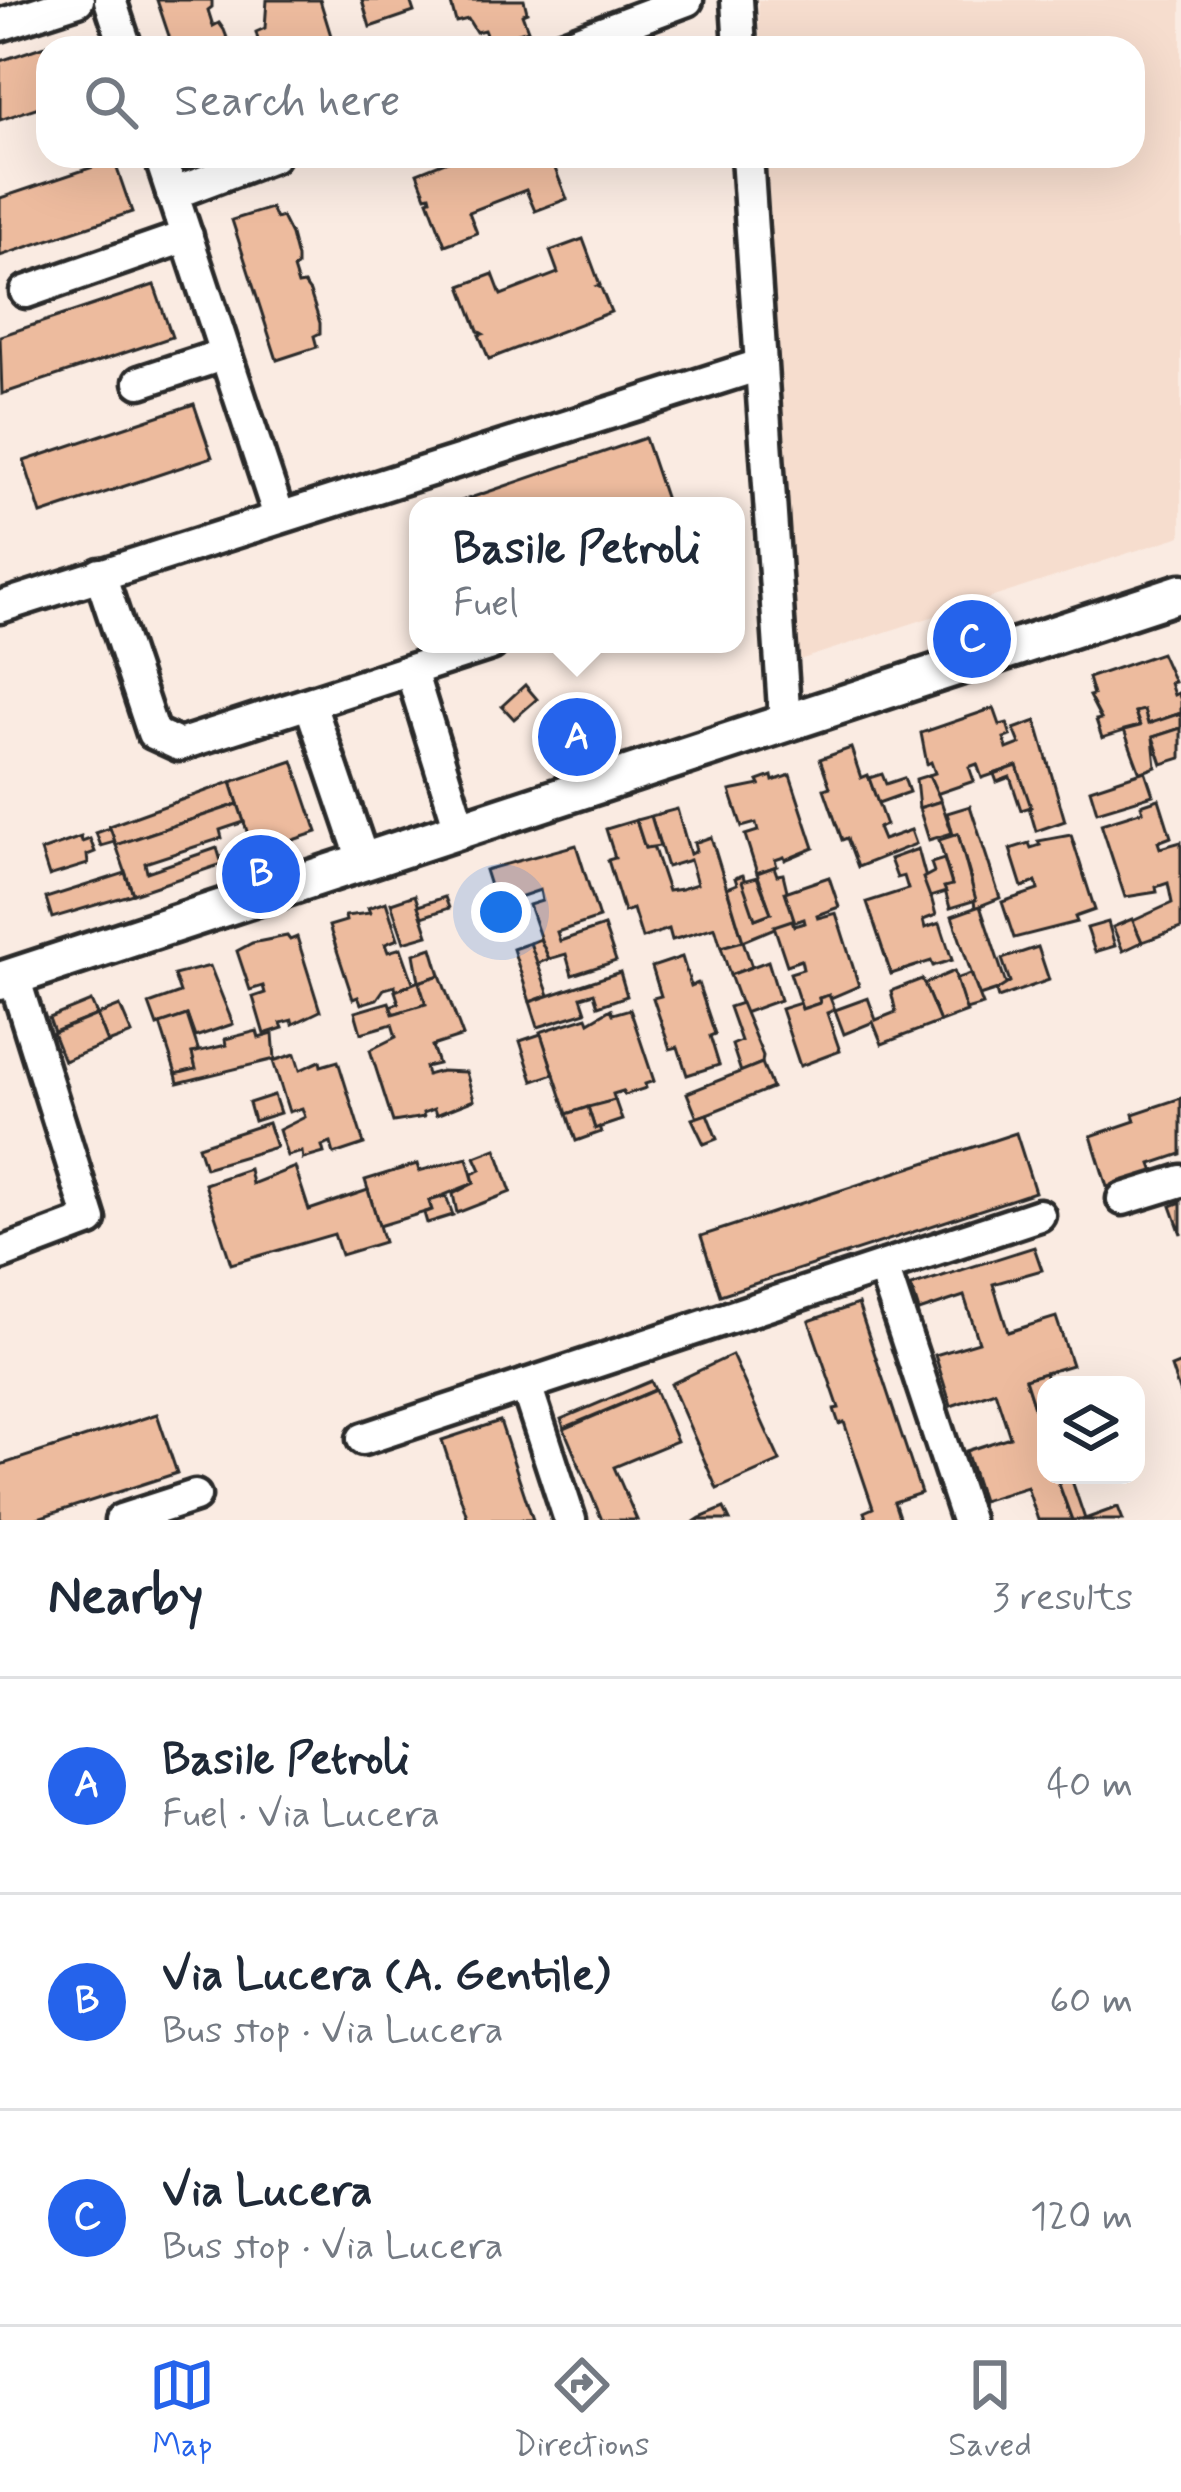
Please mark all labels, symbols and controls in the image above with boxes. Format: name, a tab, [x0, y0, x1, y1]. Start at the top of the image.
search box	[36, 36, 1145, 168]
icon: search	[78, 69, 144, 135]
text: Search here	[174, 73, 401, 132]
popup	[409, 497, 745, 653]
text: Basile Petroli	[453, 520, 701, 579]
text: Fuel	[453, 579, 519, 630]
pin: C	[933, 594, 1011, 684]
pin: A	[538, 692, 616, 782]
pin: B	[222, 829, 300, 919]
your location	[471, 882, 531, 942]
map controls	[1037, 1376, 1145, 1484]
button: layers	[1037, 1376, 1145, 1484]
text: Nearby	[48, 1565, 203, 1631]
text: 3 results	[992, 1573, 1133, 1624]
text: Basile Petroli	[162, 1731, 410, 1790]
text: A	[74, 1760, 100, 1811]
text: 40 m	[1046, 1760, 1133, 1811]
text: Fuel · Via Lucera	[162, 1790, 440, 1841]
text: Via Lucera (A. Gentile)	[162, 1947, 610, 2006]
text: B	[75, 1976, 99, 2027]
text: 60 m	[1049, 1976, 1133, 2027]
text: Bus stop · Via Lucera	[162, 2006, 503, 2057]
text: Via Lucera	[162, 2163, 372, 2222]
text: C	[73, 2192, 101, 2243]
text: 120 m	[1030, 2192, 1133, 2243]
text: Bus stop · Via Lucera	[162, 2222, 503, 2273]
tab: Map	[149, 2352, 215, 2468]
tab: Directions	[514, 2352, 650, 2468]
tab: Saved	[948, 2352, 1032, 2468]

